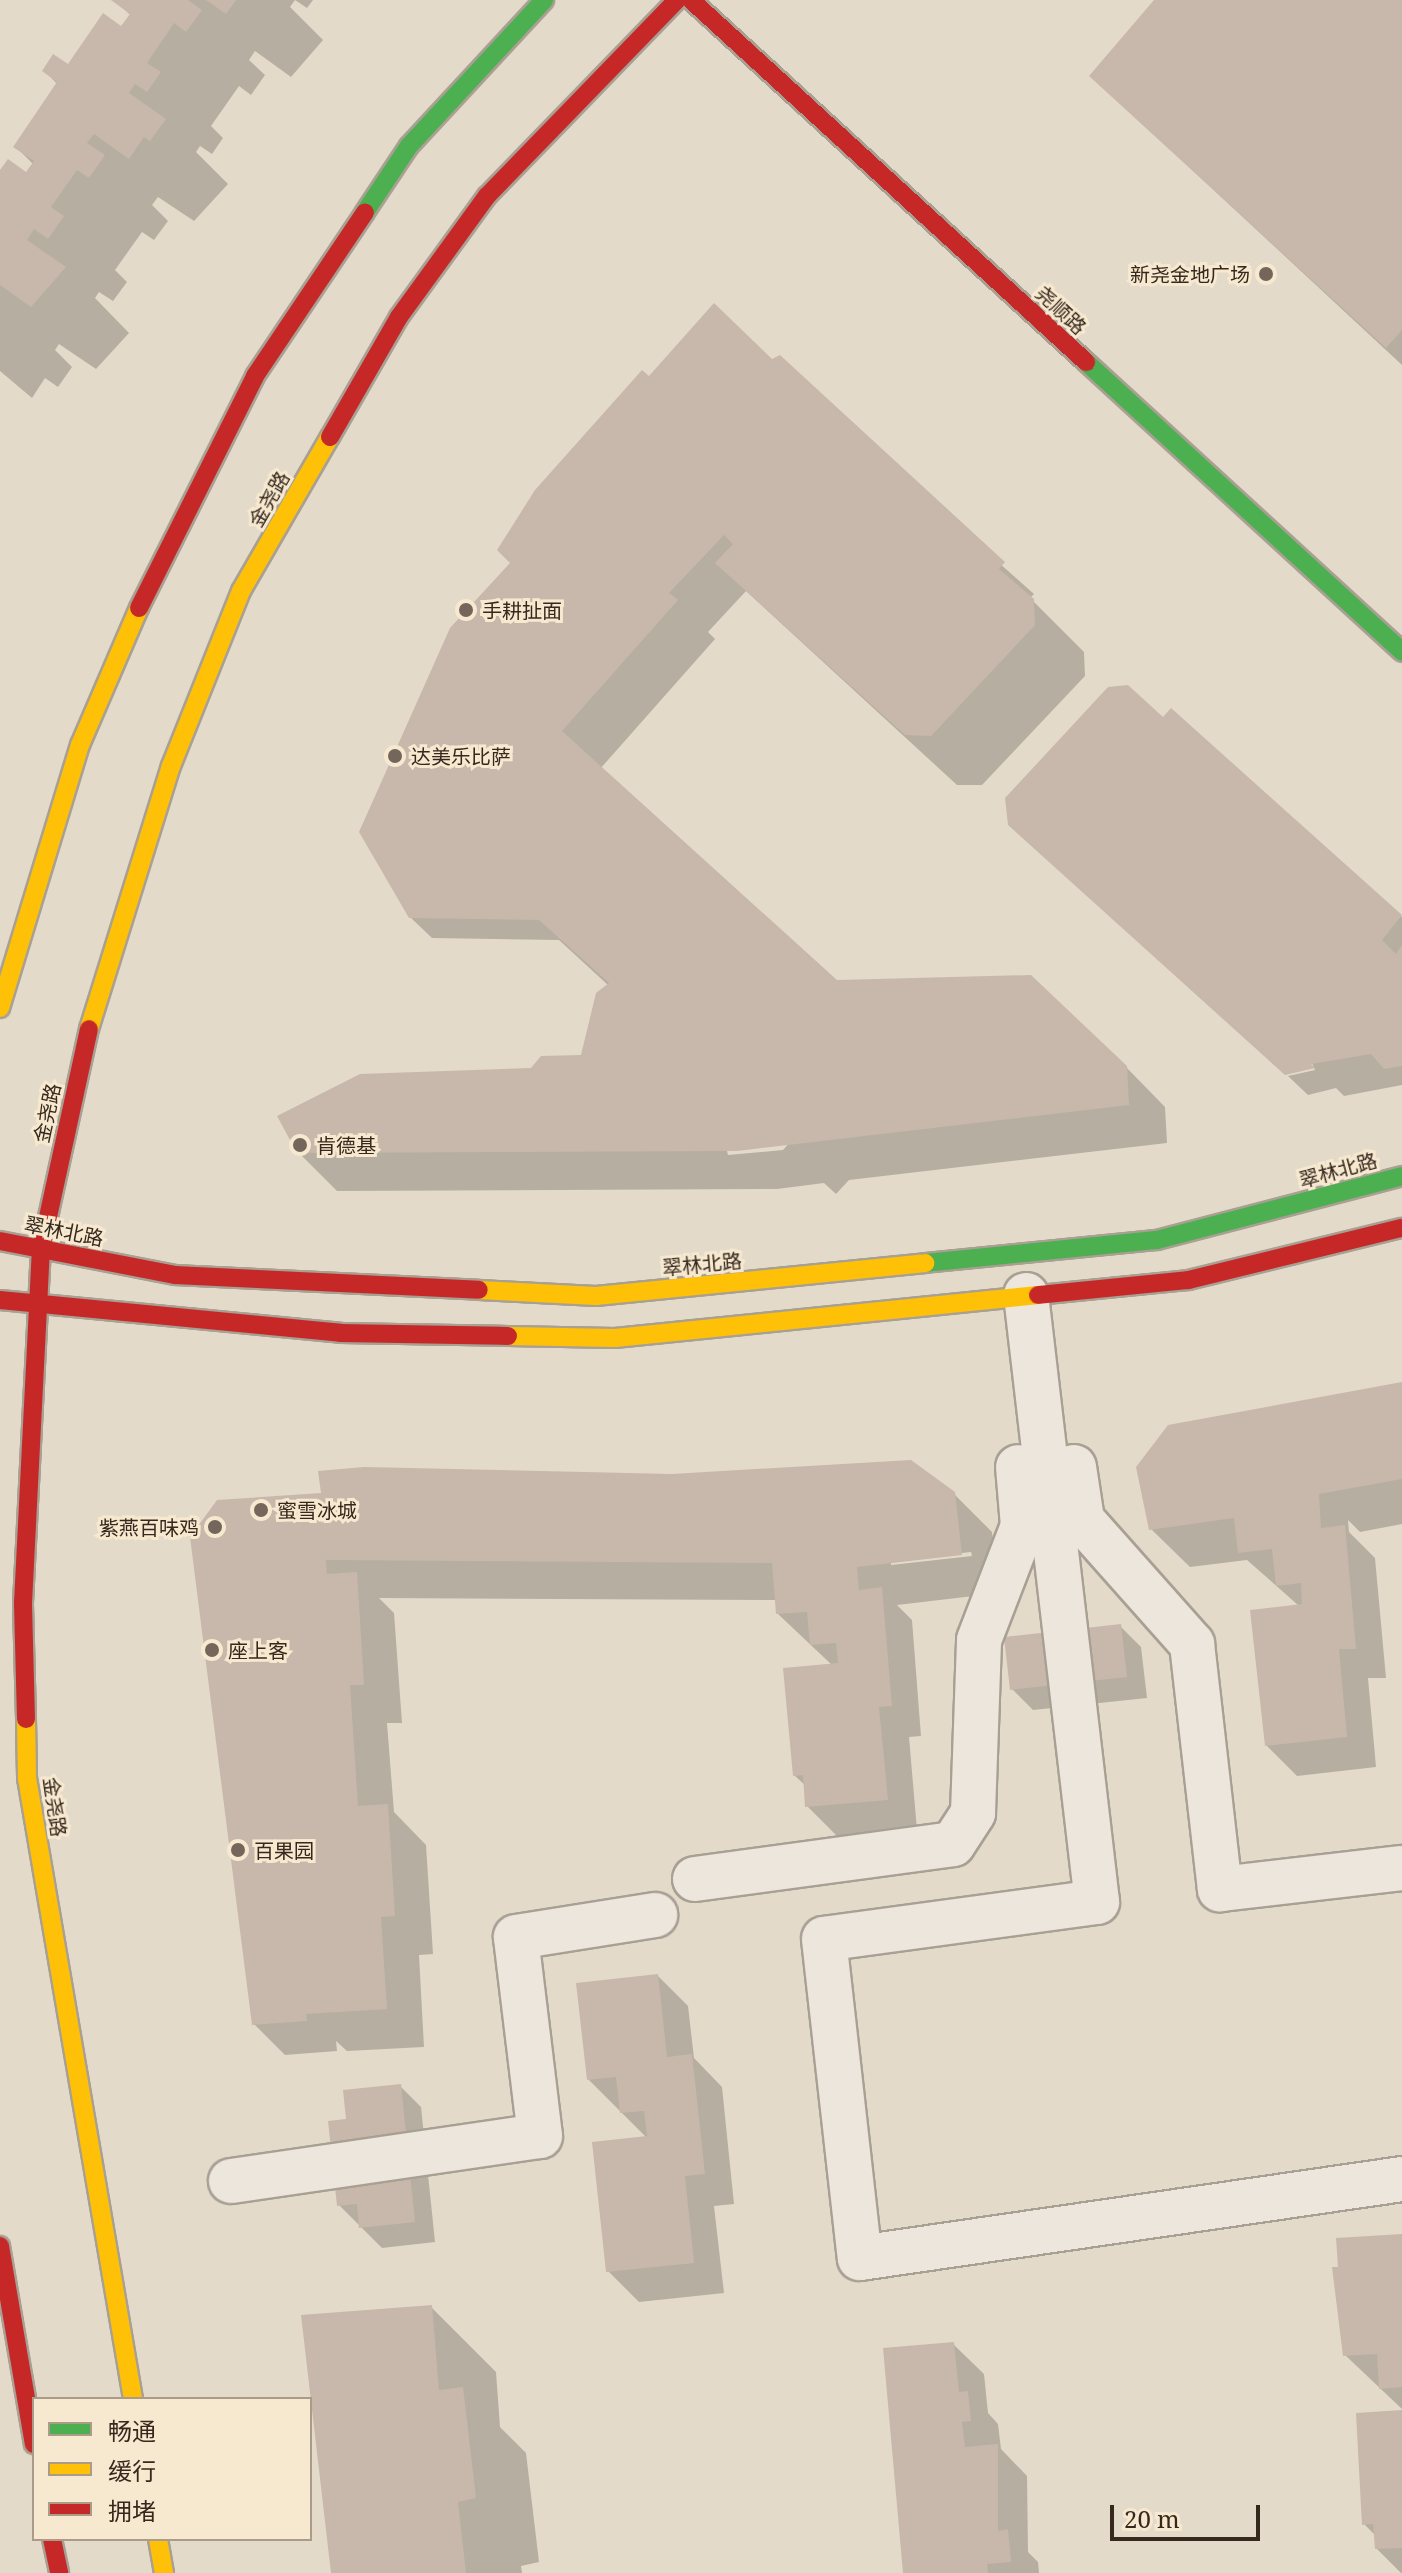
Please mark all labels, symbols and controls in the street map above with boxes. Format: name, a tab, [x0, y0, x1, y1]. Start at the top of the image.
place label: 新尧金地广场	[1130, 262, 1250, 286]
marker: 新尧金地广场	[1257, 265, 1275, 283]
street label: 尧顺路	[1031, 281, 1091, 339]
street label: 金尧路	[244, 467, 294, 531]
place label: 手耕扯面	[482, 598, 562, 622]
marker: 手耕扯面	[457, 601, 475, 619]
place label: 达美乐比萨	[411, 744, 511, 768]
marker: 达美乐比萨	[386, 747, 404, 765]
street label: 金尧路	[29, 1081, 65, 1145]
place label: 肯德基	[316, 1133, 376, 1157]
marker: 肯德基	[291, 1136, 309, 1154]
street label: 翠林北路	[1296, 1148, 1380, 1192]
street label: 翠林北路	[22, 1212, 106, 1250]
street label: 翠林北路	[661, 1249, 743, 1279]
place label: 蜜雪冰城	[277, 1498, 357, 1522]
marker: 蜜雪冰城	[252, 1501, 270, 1519]
place label: 紫燕百味鸡	[99, 1515, 199, 1539]
marker: 紫燕百味鸡	[206, 1518, 224, 1536]
place label: 座上客	[228, 1638, 288, 1662]
marker: 座上客	[203, 1641, 221, 1659]
street label: 金尧路	[39, 1776, 71, 1838]
place label: 百果园	[254, 1838, 314, 1862]
marker: 百果园	[229, 1841, 247, 1859]
legend	[32, 2397, 312, 2541]
text: 畅通	[108, 2414, 156, 2447]
text: 缓行	[108, 2454, 156, 2487]
scale bar	[1114, 2489, 1264, 2539]
text: 拥堵	[108, 2494, 156, 2527]
text: 20 m	[1124, 2502, 1180, 2535]

